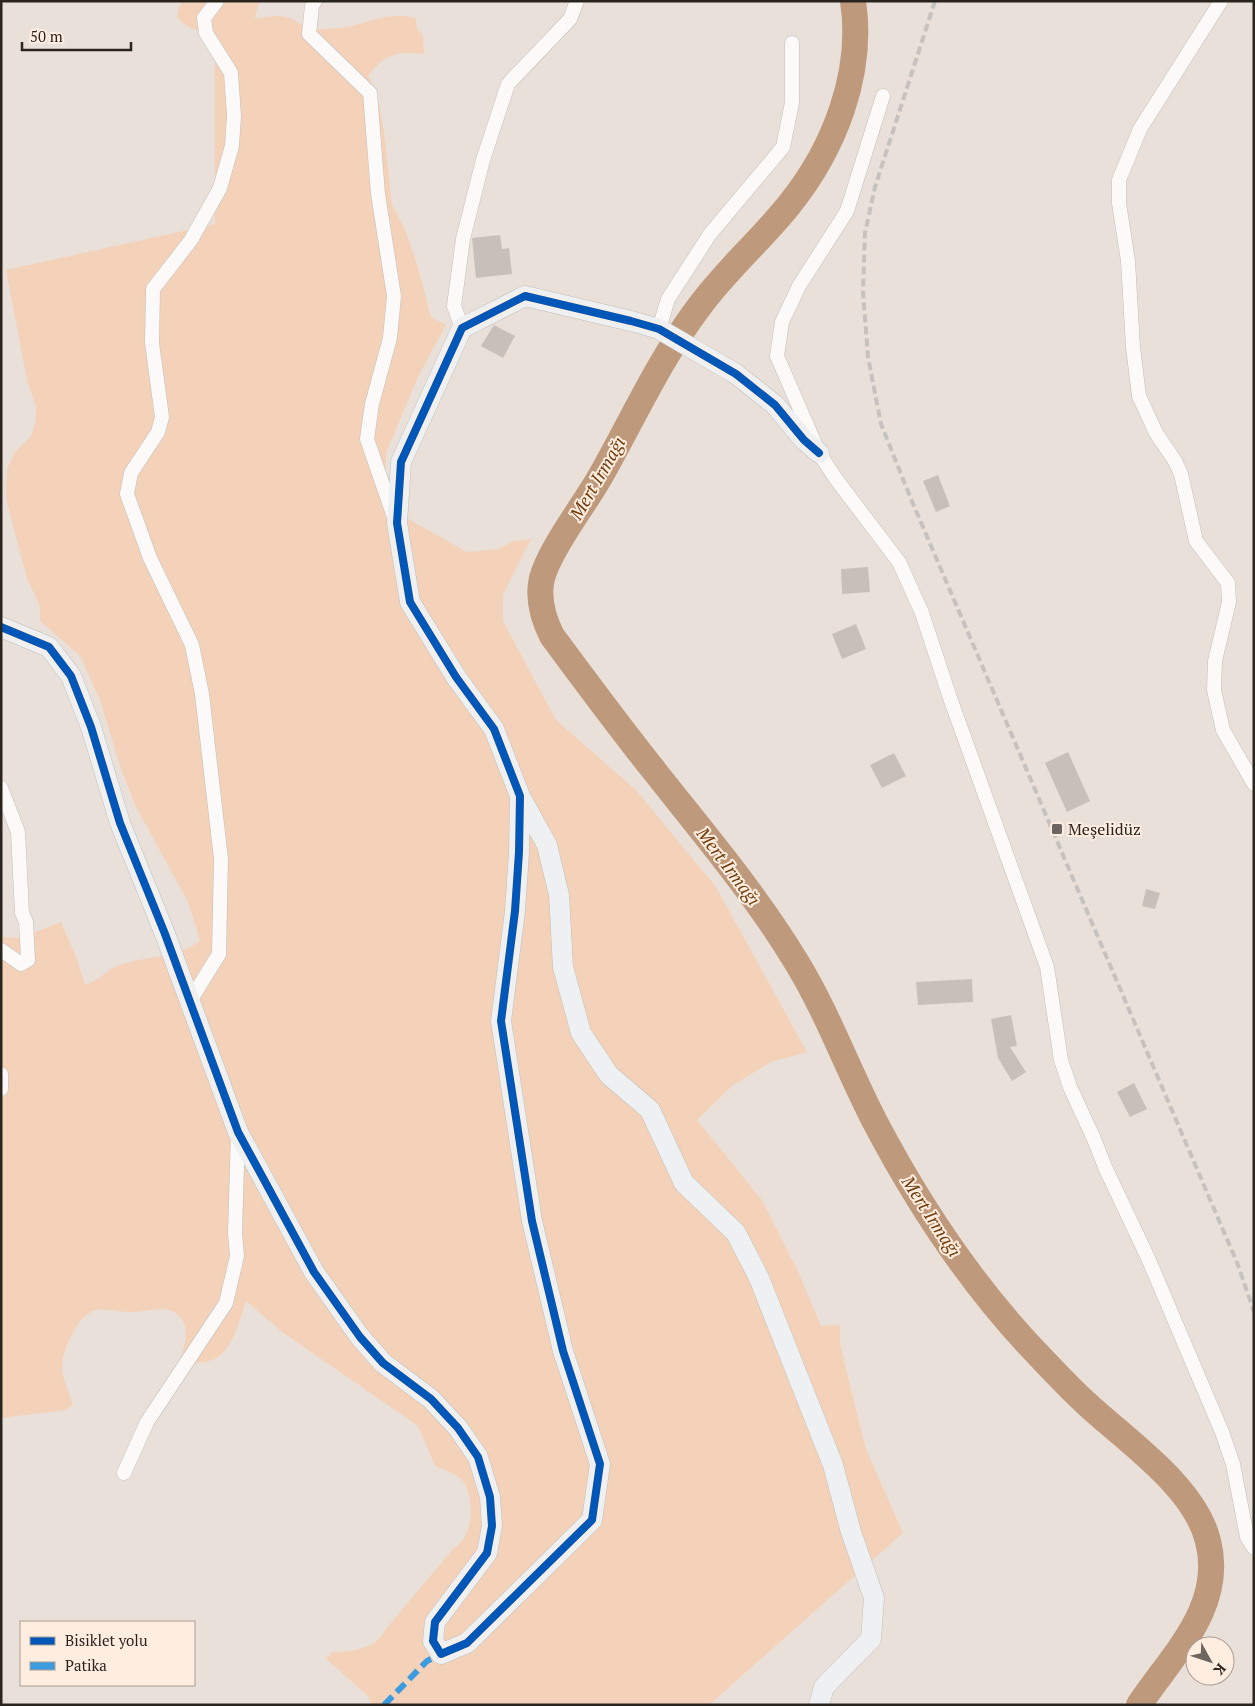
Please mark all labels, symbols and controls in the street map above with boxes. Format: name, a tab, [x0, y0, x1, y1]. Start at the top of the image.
scale bar	[22, 20, 131, 52]
text: 50 m	[30, 26, 63, 46]
water label: Mert Irmağı	[563, 432, 630, 525]
place label: Meşelidüz	[1068, 818, 1141, 840]
water label: Mert Irmağı	[691, 821, 766, 910]
marker: Meşelidüz	[1050, 822, 1064, 836]
water label: Mert Irmağı	[896, 1170, 967, 1261]
legend	[20, 1621, 195, 1686]
text: Bisiklet yolu	[65, 1630, 148, 1650]
north arrow	[1185, 1636, 1235, 1686]
text: Patika	[65, 1655, 107, 1675]
text: K	[1210, 1660, 1231, 1680]

